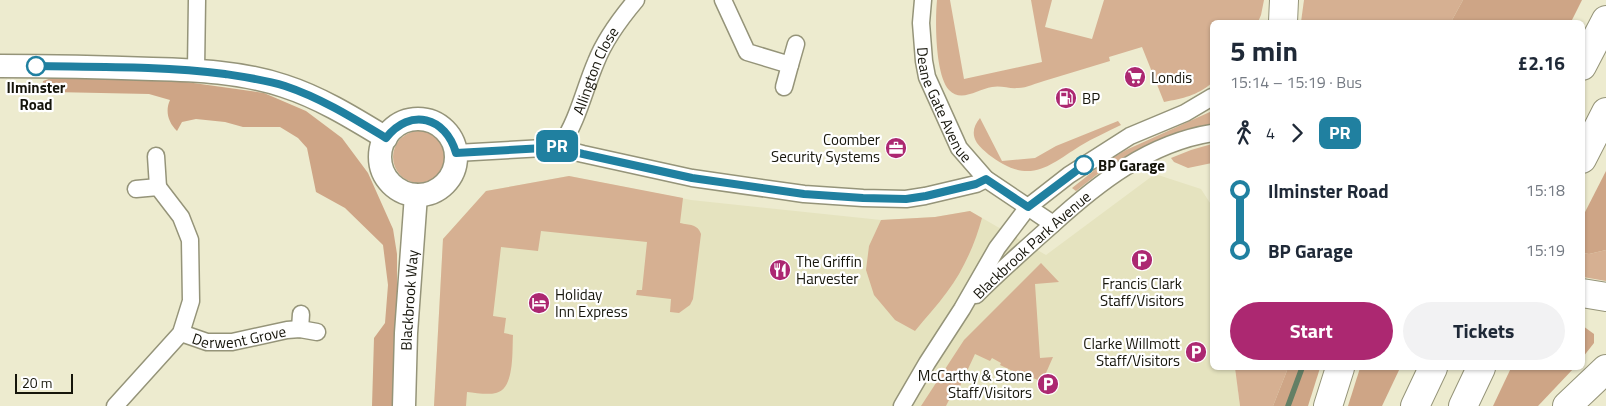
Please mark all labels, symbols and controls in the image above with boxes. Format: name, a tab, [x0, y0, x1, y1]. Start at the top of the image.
street label: Allington Close	[566, 22, 624, 118]
text: 5 min	[1230, 29, 1298, 72]
street label: Deane Gate Avenue	[911, 46, 978, 167]
text: £2.16	[1518, 48, 1565, 77]
marker: Ilminster Road	[26, 56, 46, 76]
supermarket icon: Londis	[1123, 65, 1147, 89]
place label: Londis	[1151, 66, 1192, 89]
text: 15:14 – 15:19 · Bus	[1230, 70, 1362, 94]
place label: Ilminster Road	[7, 76, 66, 116]
fuel station icon: BP	[1054, 86, 1078, 110]
place label: BP	[1082, 87, 1100, 110]
icon: walk	[1230, 119, 1258, 147]
icon: forward	[1283, 119, 1311, 147]
text: PR	[1329, 119, 1351, 146]
text: 4	[1266, 121, 1275, 145]
place label: Coomber Security Systems	[771, 128, 880, 168]
line badge: PR	[534, 130, 580, 162]
text: PR	[546, 132, 568, 159]
office icon: Coomber Security Systems	[884, 136, 908, 160]
place label: BP Garage	[1098, 154, 1165, 177]
marker: BP Garage	[1074, 155, 1094, 175]
text: Ilminster Road	[1268, 176, 1389, 205]
text: 15:18	[1526, 178, 1565, 202]
street label: Blackbrook Park Avenue	[967, 185, 1095, 304]
text: BP Garage	[1268, 236, 1353, 265]
text: 15:19	[1526, 238, 1565, 262]
parking icon: Francis Clark Staff/Visitors	[1130, 248, 1154, 272]
street label: Blackbrook Way	[394, 249, 424, 351]
place label: The Griffin Harvester	[796, 250, 862, 290]
restaurant icon: The Griffin Harvester	[768, 258, 792, 282]
place label: Francis Clark Staff/Visitors	[1100, 272, 1184, 312]
place label: Holiday Inn Express	[555, 283, 628, 323]
hotel icon: Holiday Inn Express	[527, 291, 551, 315]
button: Start	[1230, 302, 1393, 360]
button: Tickets	[1403, 302, 1565, 360]
street label: Derwent Grove	[189, 319, 288, 354]
place label: Clarke Willmott Staff/Visitors	[1083, 332, 1181, 372]
parking icon: Clarke Willmott Staff/Visitors	[1184, 340, 1208, 364]
place label: McCarthy & Stone Staff/Visitors	[918, 364, 1032, 404]
scale bar	[15, 371, 72, 394]
text: 20 m	[22, 372, 52, 393]
parking icon: McCarthy & Stone Staff/Visitors	[1036, 372, 1060, 396]

